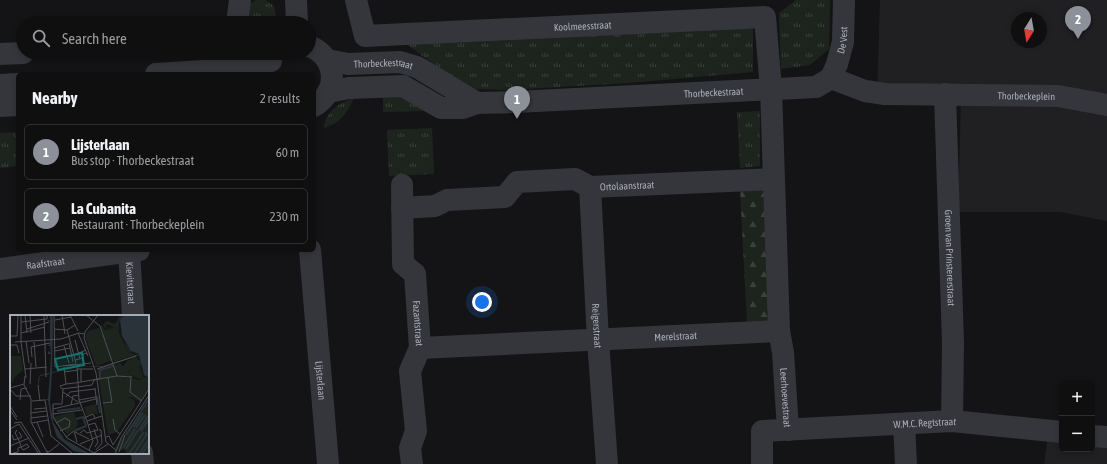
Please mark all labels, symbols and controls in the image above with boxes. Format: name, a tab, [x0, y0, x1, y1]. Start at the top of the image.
pin: 2	[1065, 6, 1091, 39]
north arrow	[1011, 12, 1047, 48]
search box	[16, 16, 316, 60]
street label: Koolmeesstraat	[553, 19, 612, 33]
street label: De Vest	[835, 26, 849, 55]
icon: search	[30, 27, 52, 49]
text: Search here	[62, 30, 127, 47]
street label: Thorbeckestraat	[354, 57, 414, 72]
pin: 1	[504, 86, 530, 119]
street label: Thorbeckestraat	[683, 86, 744, 100]
text: Nearby	[32, 88, 78, 108]
street label: Thorbeckeplein	[998, 90, 1055, 102]
text: 2 results	[260, 91, 300, 106]
text: Lijsterlaan	[71, 136, 130, 153]
text: 1	[43, 145, 49, 160]
text: 60 m	[276, 145, 299, 160]
text: Bus stop · Thorbeckestraat	[71, 153, 194, 168]
street label: Ortolaanstraat	[600, 179, 655, 193]
text: La Cubanita	[71, 200, 136, 217]
text: 2	[43, 209, 49, 224]
text: 230 m	[270, 209, 299, 224]
street label: Groen van Prinstererstraat	[943, 210, 957, 306]
text: Restaurant · Thorbeckeplein	[71, 217, 205, 232]
street label: Raafstraat	[26, 255, 66, 271]
street label: Kievitstraat	[124, 261, 137, 305]
your location	[472, 292, 492, 312]
street label: Fazantstraat	[411, 300, 425, 347]
street label: Reigerstraat	[590, 303, 604, 349]
inset map	[10, 315, 149, 454]
street label: Merelstraat	[654, 330, 697, 343]
street label: Lijsterlaan	[313, 361, 328, 401]
street label: Leerhoevestraat	[778, 367, 793, 428]
map controls	[1059, 380, 1095, 452]
button: +	[1059, 380, 1095, 416]
street label: W.M.C. Regtstraat	[893, 416, 957, 430]
button: −	[1059, 416, 1095, 452]

